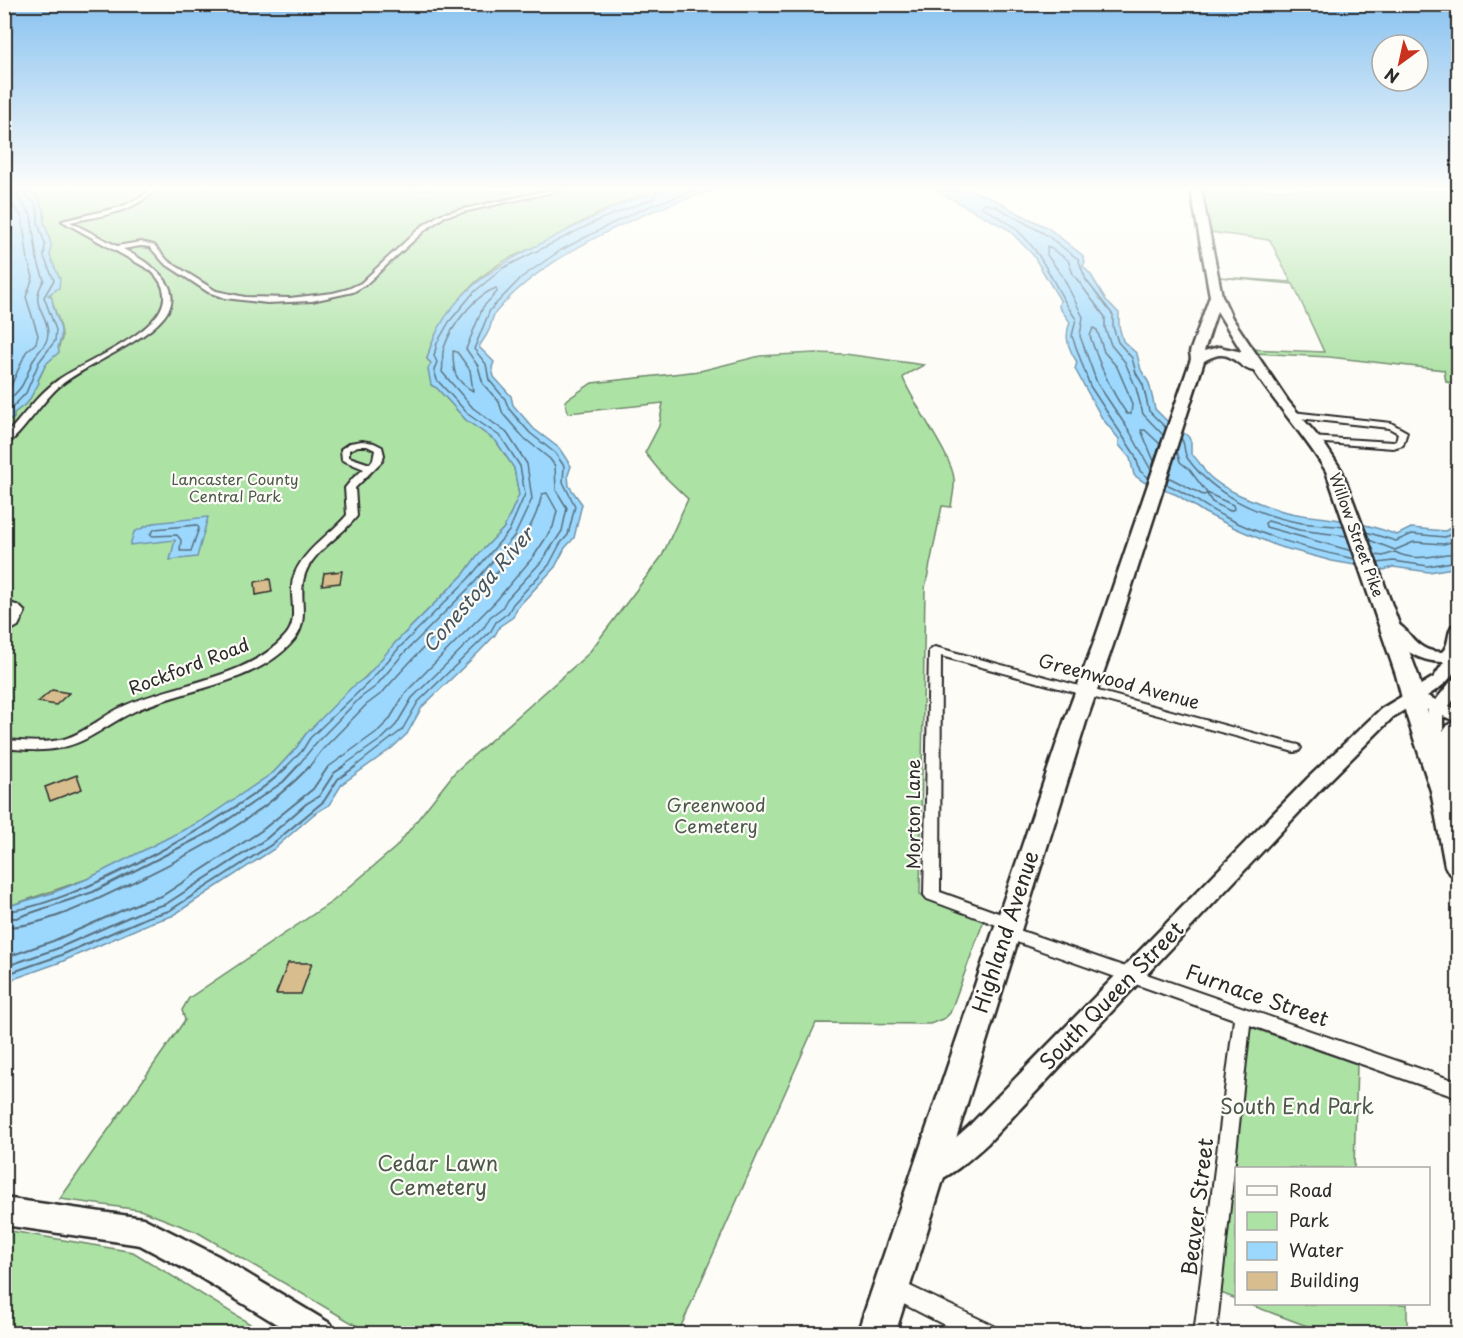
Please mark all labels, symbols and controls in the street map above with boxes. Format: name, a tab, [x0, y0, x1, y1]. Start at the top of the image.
north arrow	[1370, 33, 1430, 93]
text: N	[1379, 63, 1403, 90]
park label: Lancaster County Central Park	[171, 467, 299, 507]
street label: Willow Street Pike	[1324, 469, 1391, 600]
water label: Conestoga River	[414, 518, 542, 658]
street label: Rockford Road	[124, 630, 253, 701]
street label: Greenwood Avenue	[1036, 646, 1203, 715]
street label: Morton Lane	[899, 759, 926, 869]
park label: Greenwood Cemetery	[666, 791, 766, 839]
street label: Highland Avenue	[963, 846, 1045, 1017]
street label: South Queen Street	[1031, 913, 1190, 1076]
street label: Furnace Street	[1182, 955, 1334, 1034]
park label: South End Park	[1220, 1089, 1374, 1121]
street label: Beaver Street	[1172, 1136, 1220, 1278]
park label: Cedar Lawn Cemetery	[377, 1146, 499, 1202]
legend	[1235, 1167, 1430, 1305]
text: Road	[1289, 1176, 1333, 1203]
text: Park	[1289, 1206, 1329, 1233]
text: Water	[1289, 1236, 1344, 1263]
text: Building	[1289, 1266, 1359, 1293]

